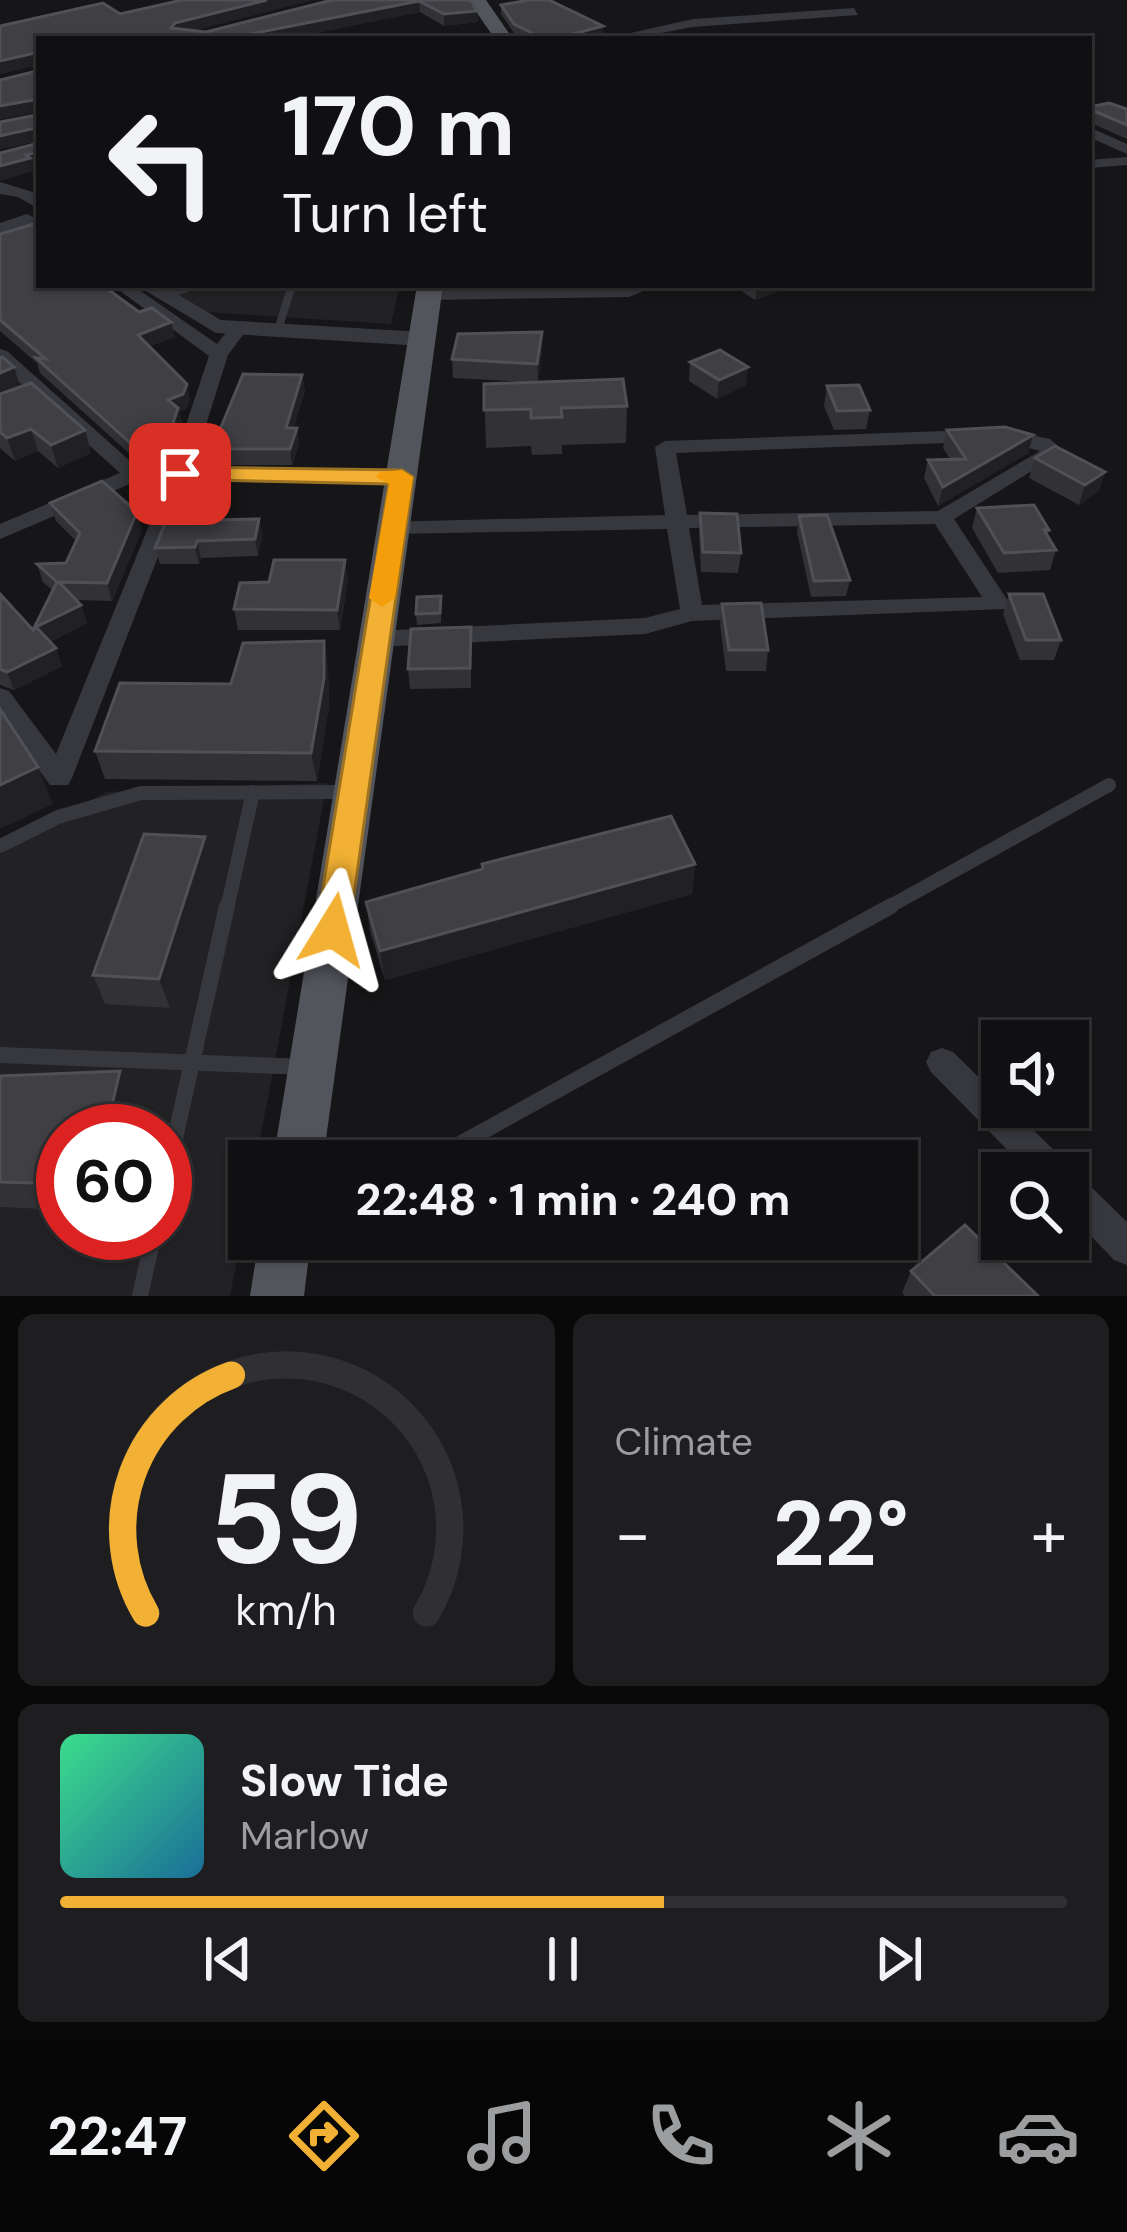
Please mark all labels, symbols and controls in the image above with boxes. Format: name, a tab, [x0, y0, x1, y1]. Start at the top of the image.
text: 170 m	[282, 72, 515, 181]
icon: left	[84, 84, 240, 240]
text: Turn left	[282, 178, 488, 249]
pin	[129, 423, 231, 525]
icon: arrive	[147, 441, 213, 507]
position arrow	[270, 867, 396, 993]
map controls	[981, 1020, 1089, 1260]
button: sound	[981, 1020, 1089, 1128]
speed limit sign: 60	[36, 1104, 192, 1260]
button: search	[981, 1152, 1089, 1260]
text: 22:48 · 1 min · 240 m	[356, 1170, 790, 1229]
text: Climate	[615, 1416, 753, 1467]
text: 59	[209, 1438, 363, 1601]
text: 22°	[772, 1476, 909, 1593]
text: −	[615, 1492, 651, 1577]
text: +	[1031, 1492, 1067, 1577]
text: km/h	[236, 1582, 337, 1638]
text: Slow Tide	[240, 1751, 449, 1810]
text: Marlow	[240, 1810, 369, 1861]
icon: previous	[195, 1926, 261, 1992]
icon: pause	[530, 1926, 596, 1992]
icon: next	[866, 1926, 932, 1992]
icon: directions	[282, 2094, 366, 2178]
icon: music	[460, 2094, 544, 2178]
icon: phone	[639, 2094, 723, 2178]
icon: climate	[817, 2094, 901, 2178]
icon: car	[996, 2094, 1080, 2178]
text: 22:47	[47, 2101, 187, 2172]

